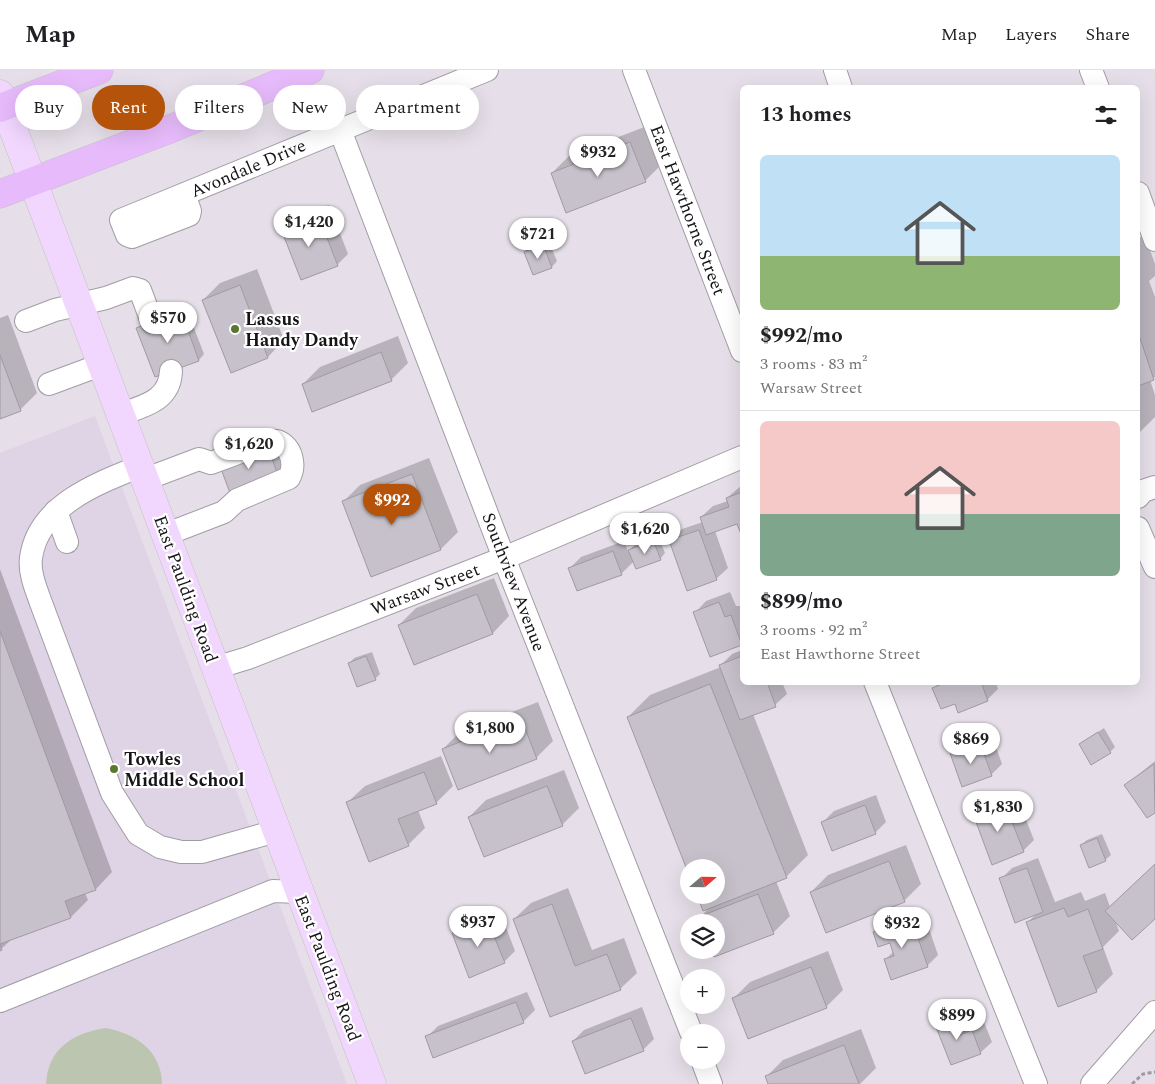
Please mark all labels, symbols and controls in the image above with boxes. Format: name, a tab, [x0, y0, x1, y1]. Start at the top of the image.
text: Map	[25, 17, 75, 53]
text: Map	[941, 21, 977, 48]
text: Layers	[1005, 21, 1057, 48]
text: Share	[1085, 21, 1130, 48]
chip: Buy	[15, 85, 82, 130]
chip: Rent	[92, 85, 165, 130]
chip: Filters	[175, 85, 263, 130]
chip: New	[273, 85, 346, 130]
chip: Apartment	[356, 85, 479, 130]
text: 13 homes	[760, 99, 852, 131]
icon: filters	[1092, 101, 1120, 129]
street label: East Hawthorne Street	[643, 121, 732, 299]
street label: Avondale Drive	[186, 132, 310, 205]
pin: $932	[568, 136, 628, 178]
text: $932	[580, 140, 616, 164]
icon: home	[895, 188, 985, 278]
pin: $1,420	[268, 206, 350, 248]
text: $1,420	[284, 210, 334, 234]
pin: $721	[508, 218, 568, 260]
text: $721	[520, 222, 556, 246]
pin: $570	[138, 302, 198, 344]
text: $570	[150, 306, 186, 330]
place label: Lassus Handy Dandy	[245, 306, 359, 354]
text: $992/mo	[760, 320, 843, 352]
marker: Lassus Handy Dandy	[229, 323, 241, 335]
text: 3 rooms · 83 m²	[760, 352, 867, 376]
text: Warsaw Street	[760, 376, 862, 400]
pin: $1,620	[208, 428, 290, 470]
text: $1,620	[224, 432, 274, 456]
icon: home	[895, 453, 985, 543]
pin: $992	[362, 484, 422, 526]
text: $992	[374, 488, 410, 512]
street label: Southview Avenue	[475, 509, 552, 656]
street label: East Paulding Road	[146, 512, 225, 667]
pin: $1,620	[604, 512, 686, 555]
text: $1,620	[620, 517, 670, 541]
street label: Warsaw Street	[367, 556, 484, 623]
text: $899/mo	[760, 586, 843, 618]
text: 3 rooms · 92 m²	[760, 618, 867, 642]
text: East Hawthorne Street	[760, 642, 921, 666]
pin: $1,800	[449, 712, 531, 754]
text: $1,800	[465, 716, 515, 740]
pin: $869	[941, 722, 1001, 765]
text: $869	[953, 727, 989, 751]
place label: Towles Middle School	[124, 746, 244, 794]
marker: Towles Middle School	[108, 763, 120, 775]
pin: $1,830	[957, 790, 1039, 833]
text: $1,830	[973, 795, 1023, 819]
north arrow	[680, 859, 725, 904]
map controls	[680, 859, 725, 1069]
street label: East Paulding Road	[287, 891, 368, 1046]
pin: $937	[448, 906, 508, 948]
pin: $932	[872, 906, 932, 949]
text: $937	[460, 910, 496, 934]
text: $932	[884, 911, 920, 935]
button: layers	[680, 914, 725, 959]
button: +	[680, 969, 725, 1014]
pin: $899	[927, 998, 987, 1041]
text: $899	[939, 1003, 975, 1027]
button: −	[680, 1024, 725, 1069]

